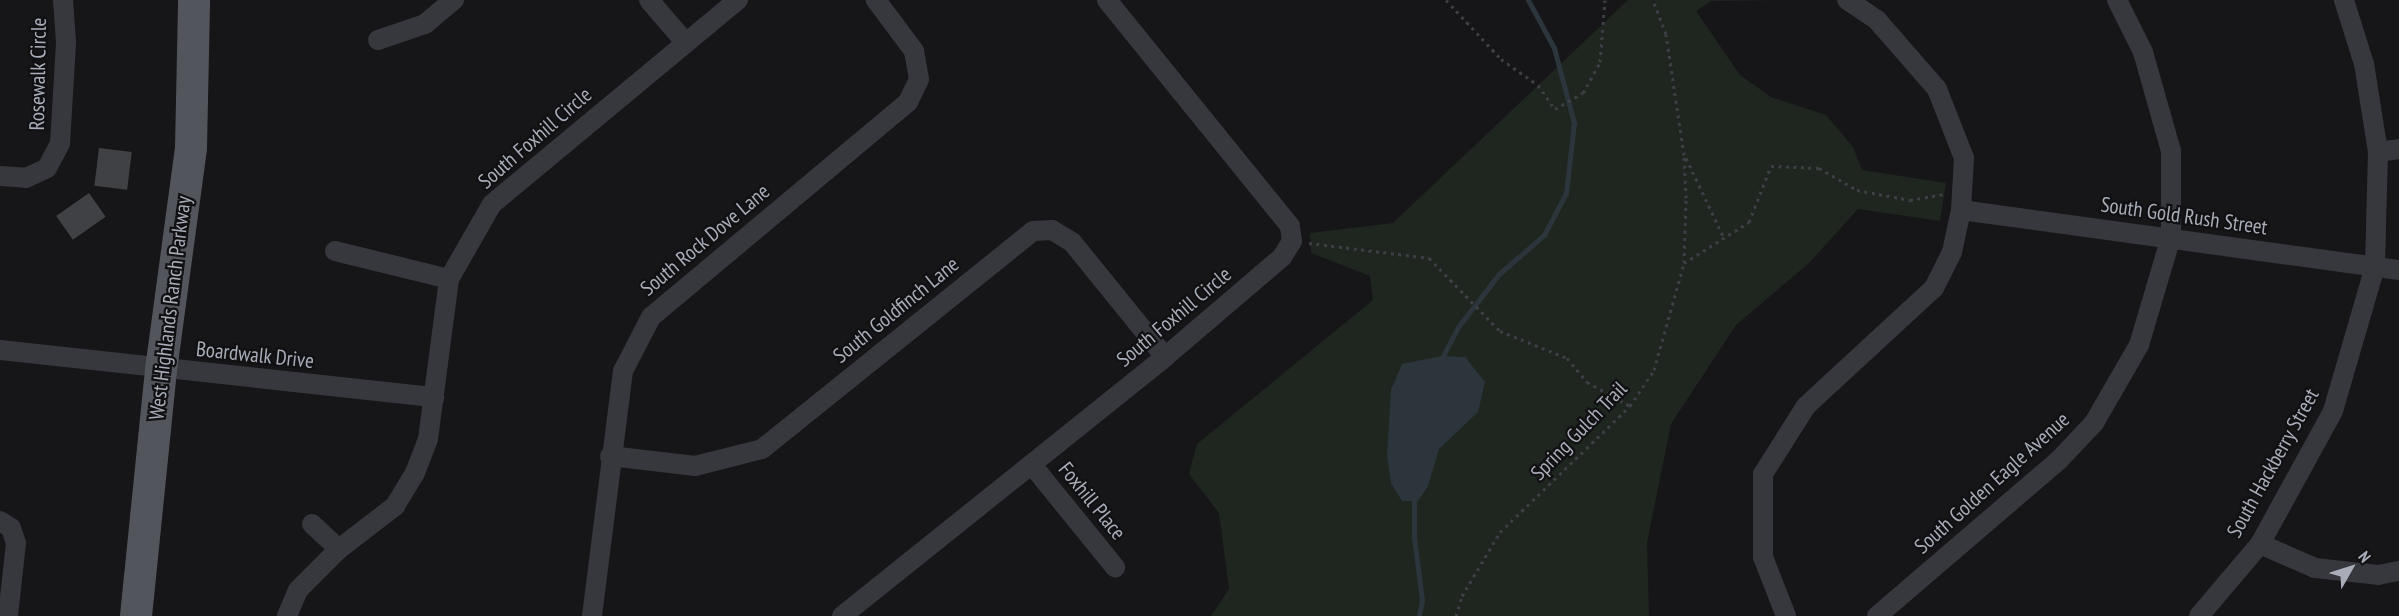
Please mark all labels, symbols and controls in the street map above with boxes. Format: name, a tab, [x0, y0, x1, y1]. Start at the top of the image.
street label: Rosewalk Circle	[24, 17, 52, 131]
street label: South Foxhill Circle	[473, 82, 597, 194]
street label: South Rock Dove Lane	[635, 179, 775, 301]
street label: South Gold Rush Street	[2099, 192, 2269, 240]
street label: West Highlands Ranch Parkway	[144, 195, 196, 421]
street label: South Goldfinch Lane	[828, 252, 964, 368]
street label: South Foxhill Circle	[1112, 262, 1236, 372]
street label: Boardwalk Drive	[195, 336, 315, 374]
street label: Spring Gulch Trail	[1526, 376, 1632, 486]
street label: South Hackberry Street	[2221, 384, 2325, 542]
street label: South Golden Eagle Avenue	[1909, 407, 2075, 559]
street label: Foxhill Place	[1053, 457, 1131, 545]
north arrow	[2321, 538, 2381, 598]
text: N	[2354, 547, 2375, 566]

